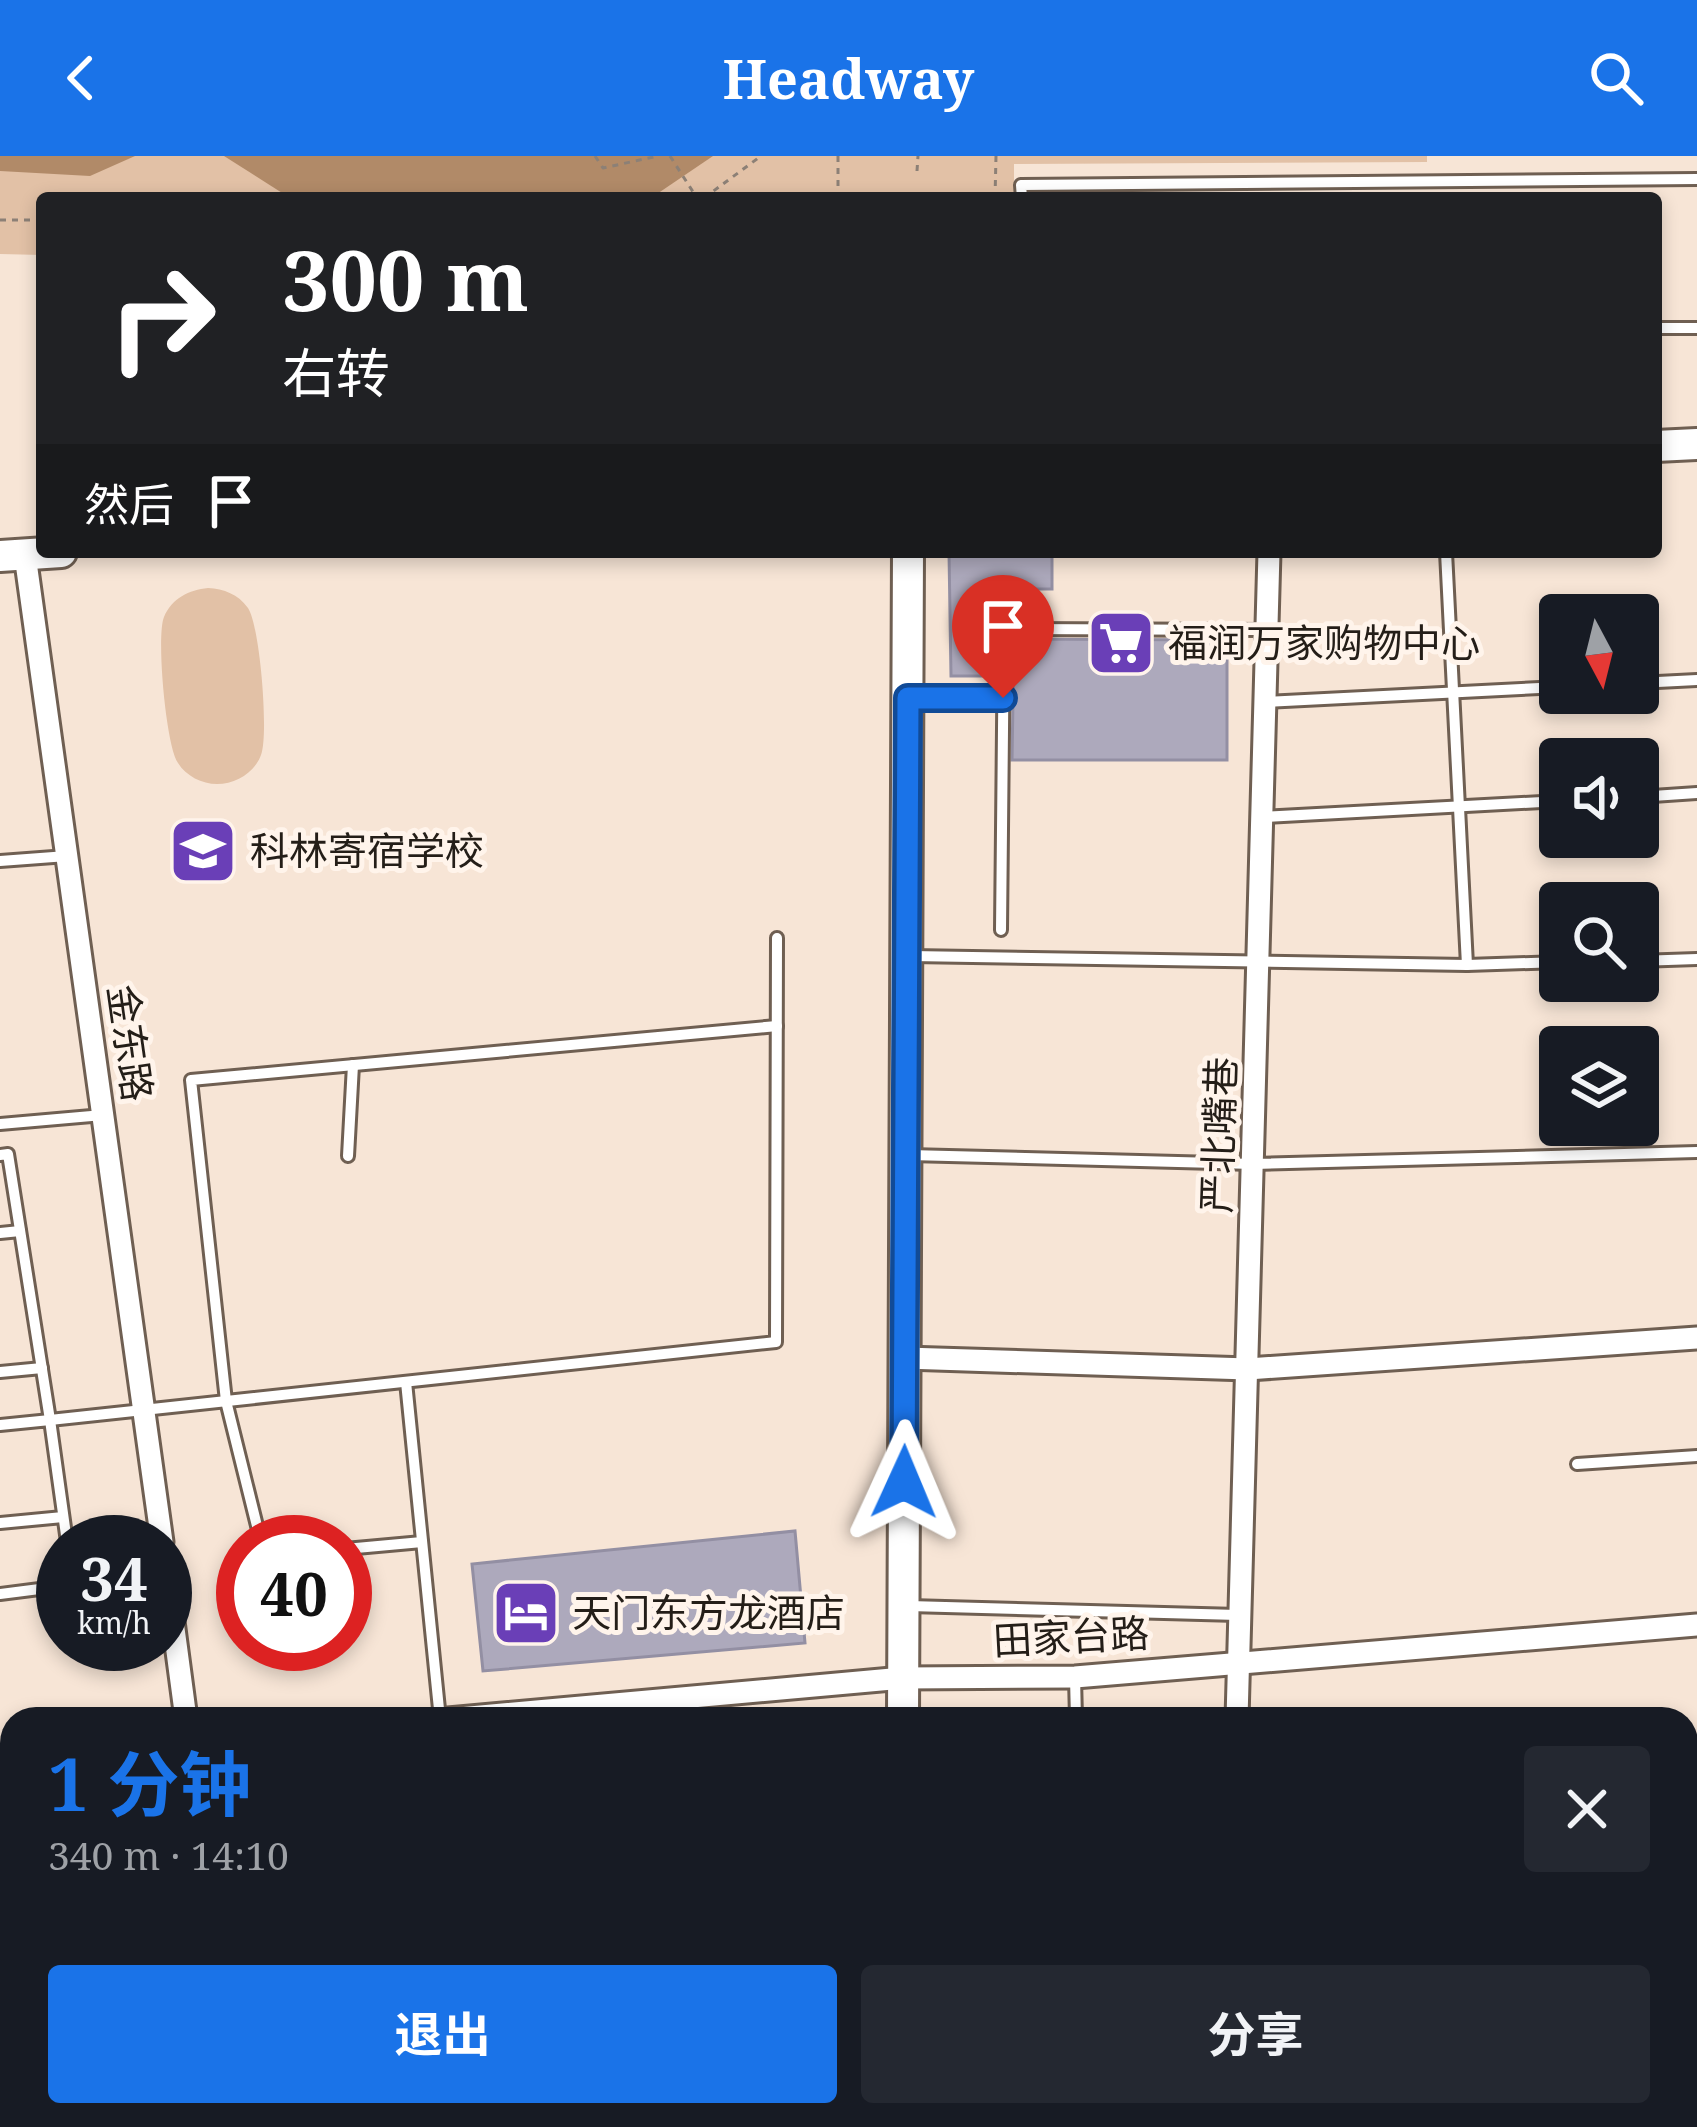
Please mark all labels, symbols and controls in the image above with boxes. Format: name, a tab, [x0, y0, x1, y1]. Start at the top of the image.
text: Headway	[723, 41, 974, 115]
icon: back	[48, 45, 114, 111]
icon: search	[1583, 45, 1649, 111]
text: 300 m	[282, 221, 529, 336]
icon: right	[84, 240, 240, 396]
text: 右转	[282, 335, 390, 409]
icon: arrive	[198, 468, 264, 534]
text: 然后	[84, 473, 174, 534]
pin	[952, 575, 1054, 698]
icon: arrive	[970, 593, 1036, 659]
north arrow	[1539, 594, 1659, 714]
map controls	[1539, 594, 1659, 1146]
supermarket icon: 福润万家购物中心	[1086, 608, 1156, 678]
place label: 福润万家购物中心	[1168, 615, 1480, 668]
button: sound	[1539, 738, 1659, 858]
school or university icon: 科林寄宿学校	[168, 816, 238, 886]
place label: 科林寄宿学校	[250, 823, 484, 876]
button: search	[1539, 882, 1659, 1002]
street label: 金东路	[97, 981, 166, 1104]
button: layers	[1539, 1026, 1659, 1146]
street label: 严北嘴巷	[1188, 1056, 1247, 1214]
position arrow	[841, 1419, 967, 1545]
speed limit sign: 40	[216, 1515, 372, 1671]
text: 34	[80, 1537, 148, 1619]
hotel icon: 天门东方龙酒店	[491, 1578, 561, 1648]
place label: 天门东方龙酒店	[572, 1585, 845, 1638]
text: km/h	[77, 1602, 151, 1643]
street label: 田家台路	[992, 1605, 1150, 1666]
text: 1 分钟	[48, 1734, 251, 1832]
button: close	[1524, 1746, 1650, 1872]
text: 340 m · 14:10	[48, 1828, 289, 1881]
button: 退出	[48, 1965, 837, 2103]
button: 分享	[861, 1965, 1650, 2103]

